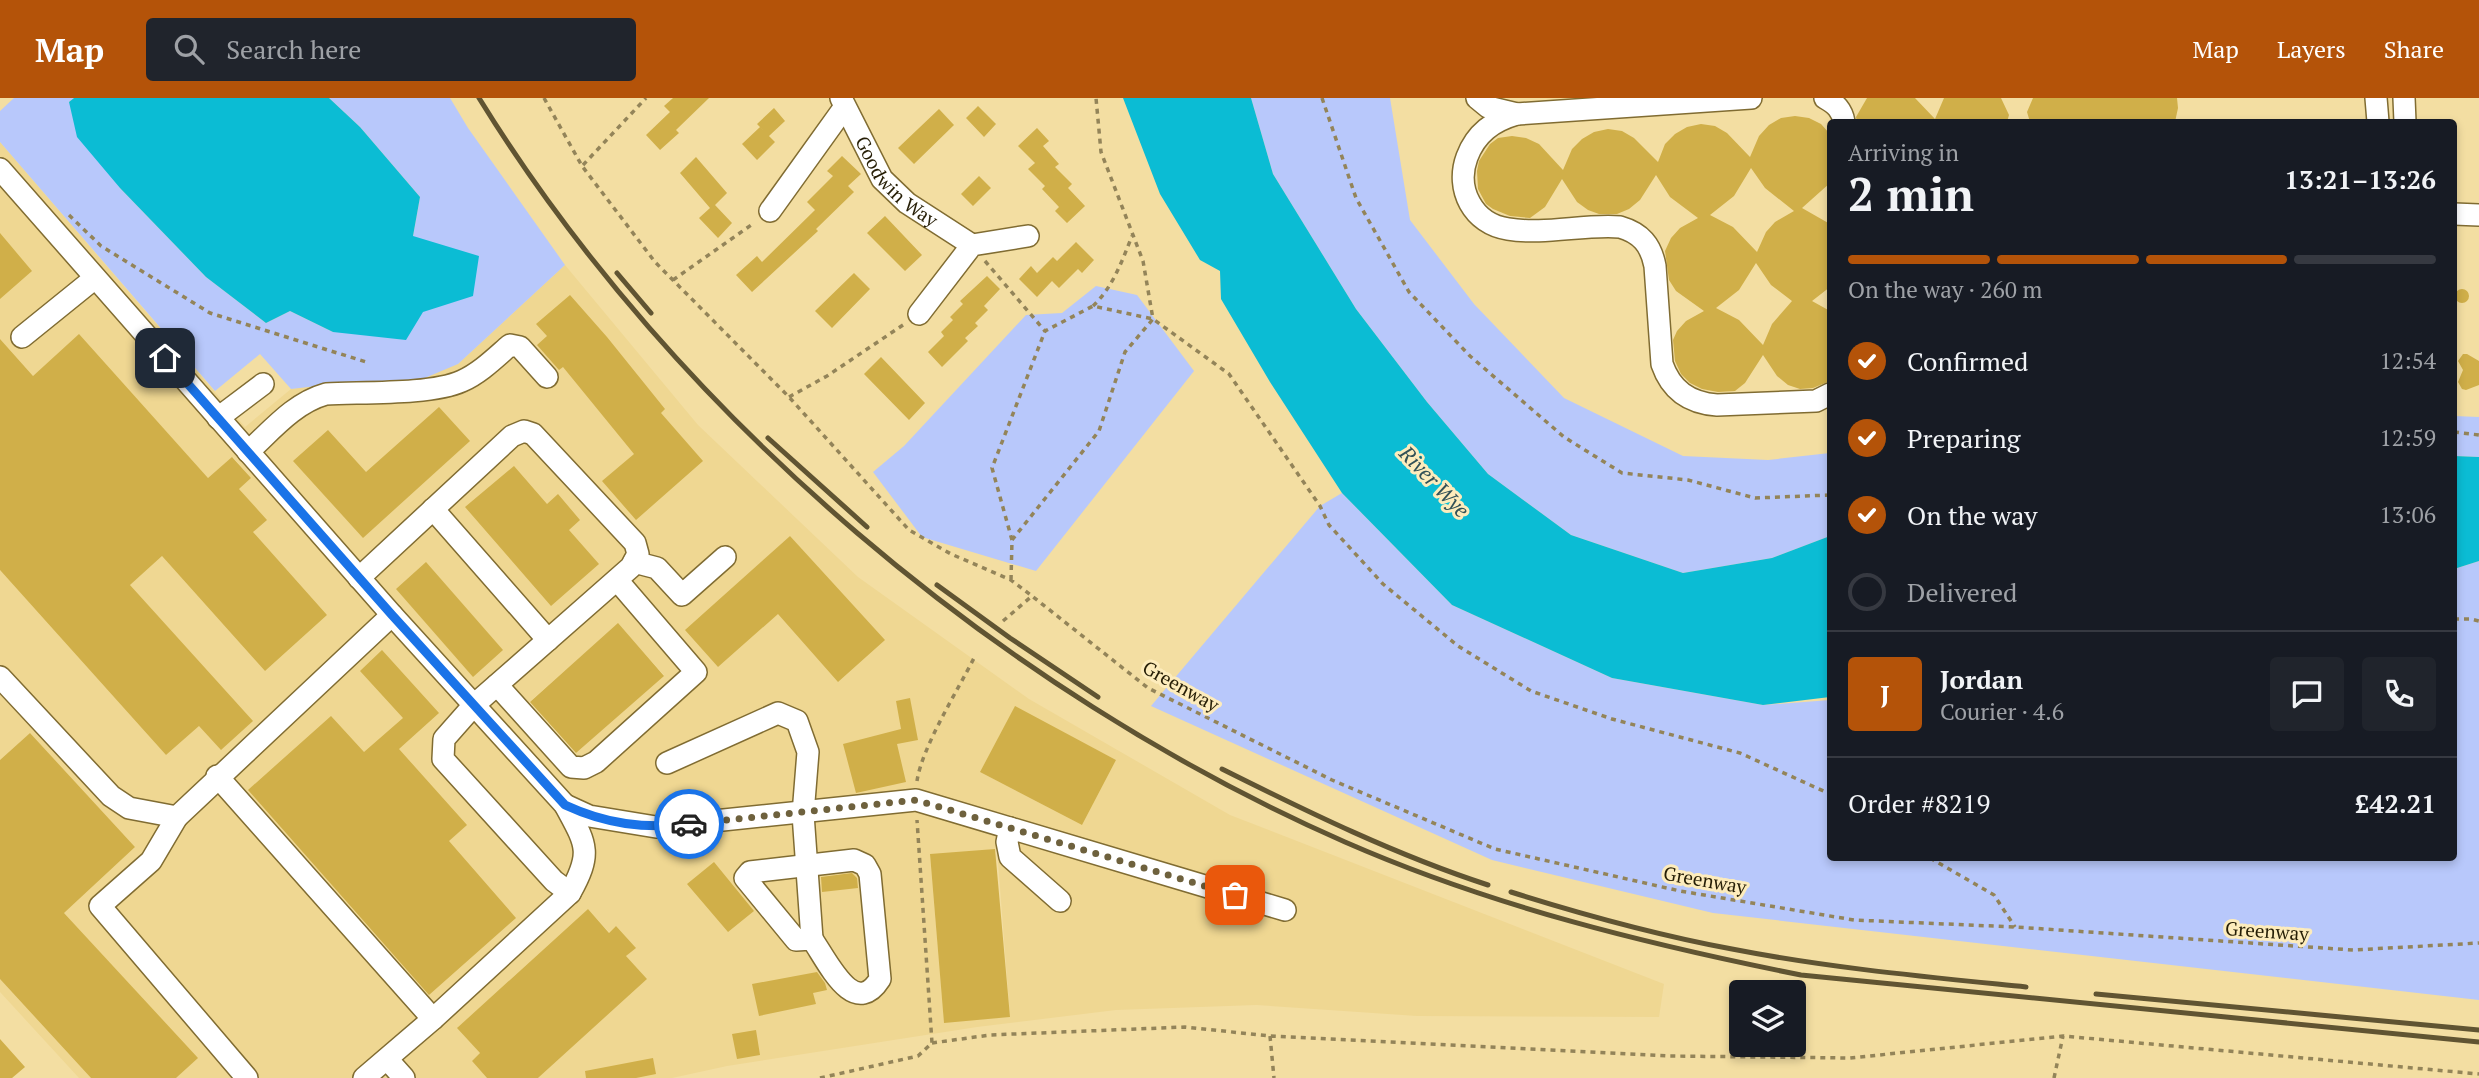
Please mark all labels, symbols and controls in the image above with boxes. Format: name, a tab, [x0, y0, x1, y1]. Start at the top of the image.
search box	[146, 18, 636, 81]
text: Map	[35, 28, 104, 71]
icon: search	[170, 30, 208, 68]
text: Search here	[226, 32, 361, 66]
text: Map	[2192, 33, 2239, 65]
text: Layers	[2277, 33, 2346, 65]
text: Share	[2384, 33, 2444, 65]
street label: Goodwin Way	[850, 131, 943, 232]
text: Arriving in	[1848, 137, 1959, 168]
text: 13:21–13:26	[2284, 162, 2436, 196]
text: 2 min	[1848, 163, 1974, 224]
text: On the way · 260 m	[1848, 274, 2042, 305]
pin	[135, 328, 195, 388]
icon: home	[146, 339, 184, 377]
icon: check	[1848, 342, 1886, 380]
text: Confirmed	[1907, 344, 2028, 378]
text: 12:54	[2379, 345, 2436, 376]
icon: check	[1848, 419, 1886, 457]
text: Preparing	[1907, 421, 2020, 455]
text: 12:59	[2379, 422, 2436, 453]
water label: River Wye	[1393, 439, 1476, 523]
icon: check	[1848, 496, 1886, 534]
text: On the way	[1907, 498, 2038, 532]
text: 13:06	[2379, 499, 2436, 530]
text: Delivered	[1907, 575, 2017, 609]
street label: Greenway	[1139, 654, 1224, 717]
button: chat	[2270, 657, 2344, 731]
button: phone	[2362, 657, 2436, 731]
text: Jordan	[1940, 662, 2023, 696]
text: J	[1880, 677, 1890, 711]
text: Courier · 4.6	[1940, 696, 2064, 727]
text: Order #8219	[1848, 786, 1990, 820]
text: £42.21	[2355, 786, 2436, 820]
courier	[654, 789, 724, 859]
icon: car	[670, 805, 708, 843]
street label: Greenway	[1662, 860, 1749, 899]
pin	[1205, 865, 1265, 925]
icon: bag	[1216, 876, 1254, 914]
street label: Greenway	[2224, 915, 2310, 946]
map controls	[1729, 980, 1806, 1057]
button: layers	[1729, 980, 1806, 1057]

